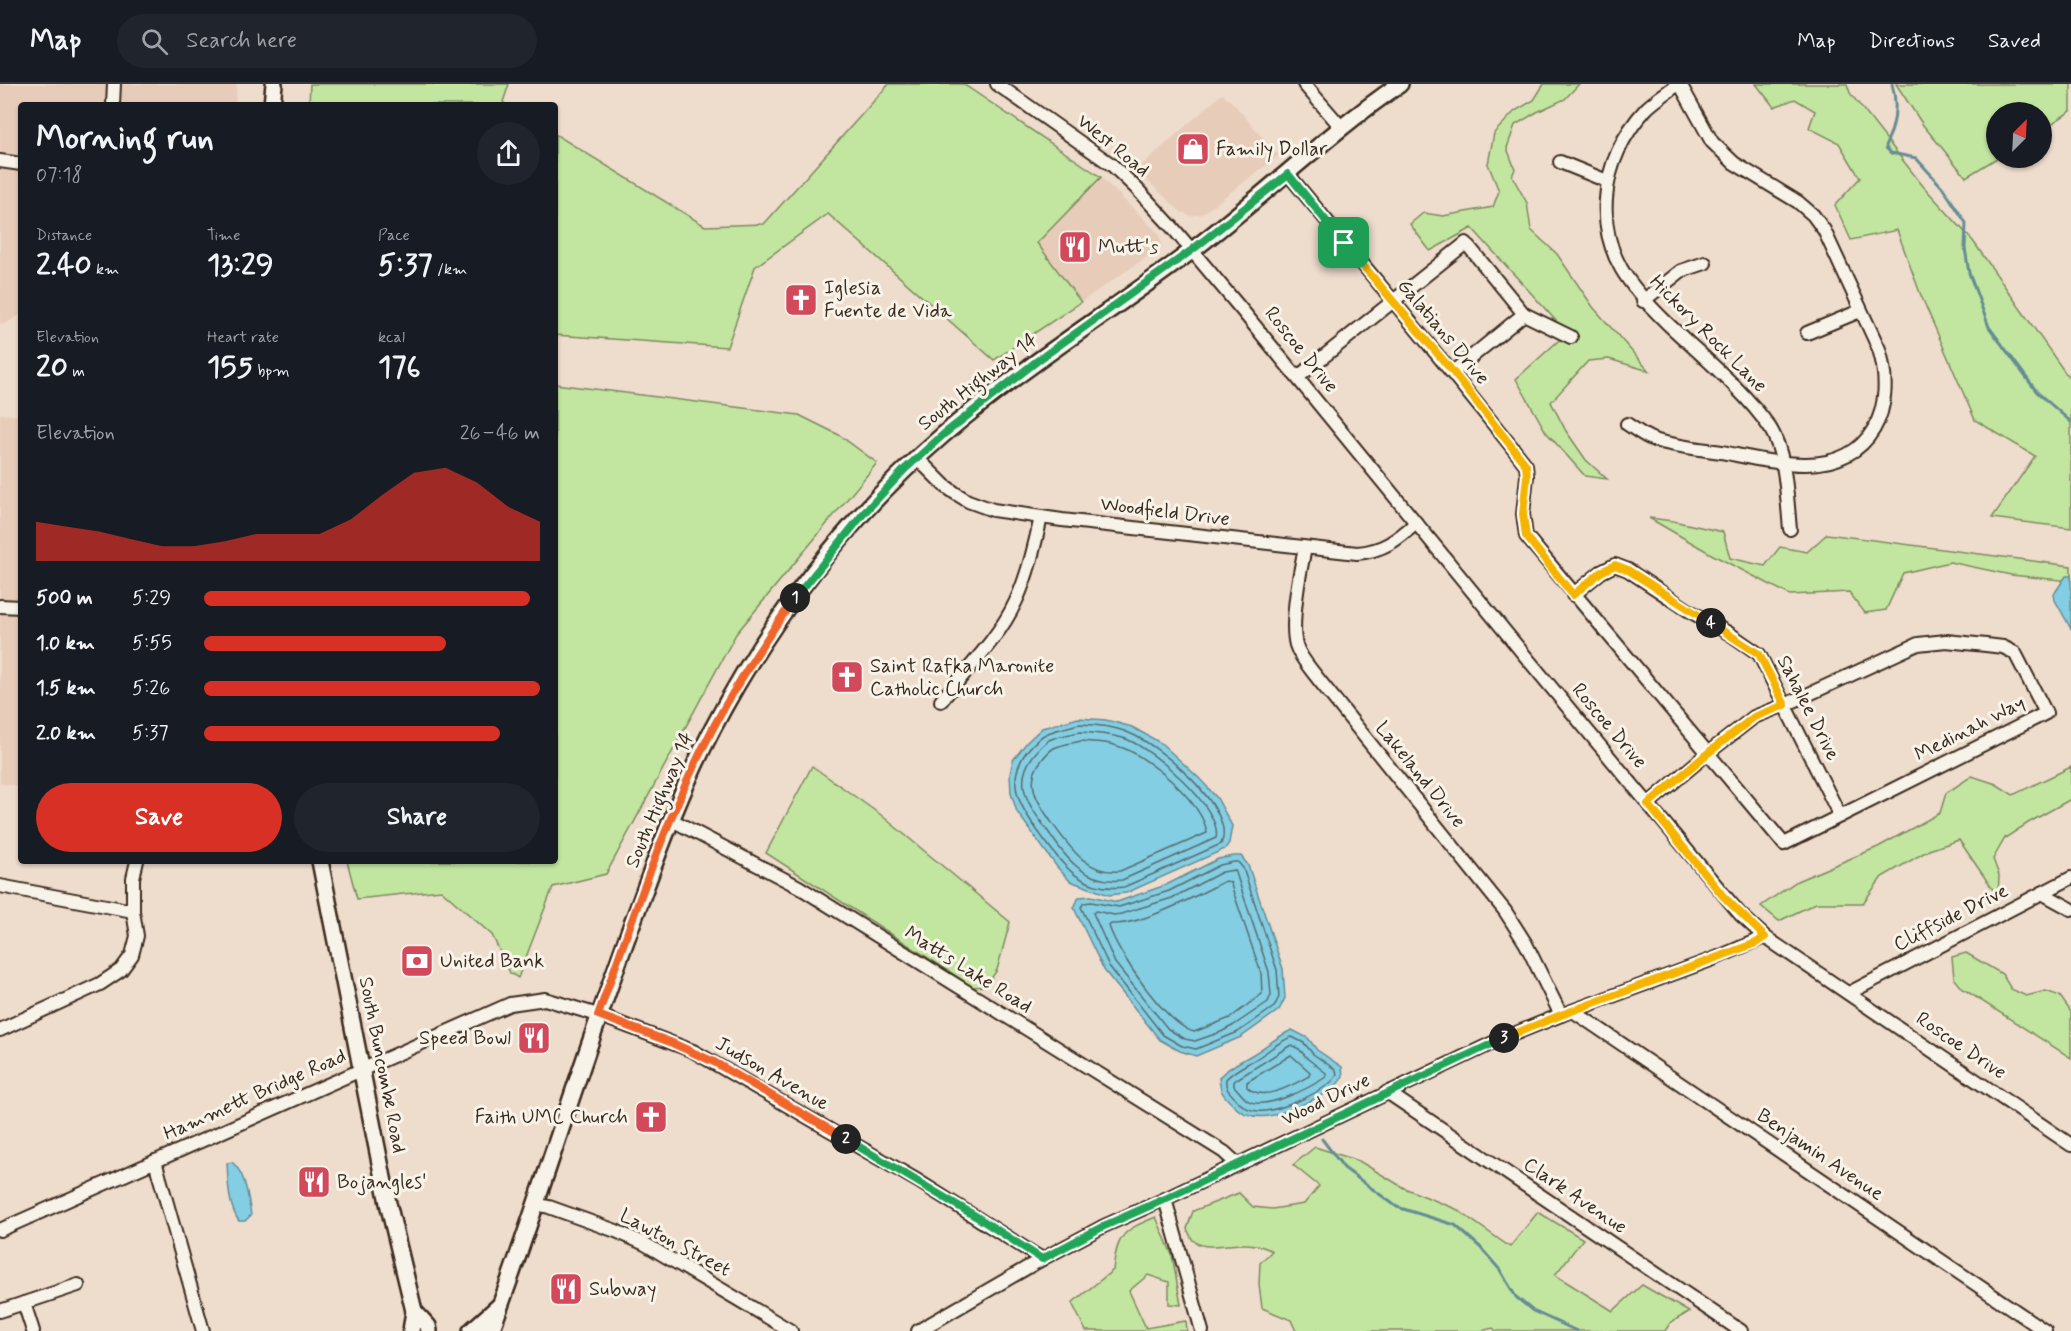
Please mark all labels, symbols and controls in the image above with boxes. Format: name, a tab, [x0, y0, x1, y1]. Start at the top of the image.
search box	[117, 14, 537, 68]
text: Map	[30, 23, 81, 60]
icon: search	[138, 25, 171, 58]
text: Search here	[186, 27, 297, 55]
text: Map	[1797, 27, 1836, 55]
text: Directions	[1869, 27, 1955, 55]
text: Saved	[1988, 27, 2041, 55]
north arrow	[1986, 102, 2052, 168]
map controls	[1986, 102, 2052, 168]
street label: West Road	[1071, 108, 1155, 184]
text: Morning run	[36, 117, 214, 161]
button: share	[477, 122, 540, 185]
shop icon: Family Dollar	[1175, 131, 1211, 167]
place label: Family Dollar	[1216, 136, 1328, 163]
text: 07:18	[36, 162, 82, 189]
pin	[1318, 217, 1369, 268]
text: Distance	[36, 225, 92, 246]
text: Time	[207, 225, 241, 246]
text: Pace	[378, 225, 410, 246]
icon: arrive	[1327, 226, 1360, 259]
restaurant icon: Mutt's	[1057, 229, 1093, 265]
place label: Mutt's	[1098, 234, 1158, 261]
text: 2.40	[36, 246, 92, 285]
text: 13:29	[207, 246, 274, 285]
text: 5:37	[378, 246, 433, 285]
text: km	[92, 259, 119, 280]
text: /km	[433, 259, 467, 280]
street label: Hickory Rock Lane	[1643, 269, 1773, 399]
street label: Galatians Drive	[1391, 273, 1495, 391]
place label: Iglesia Fuente de Vida	[824, 275, 953, 325]
church icon: Iglesia Fuente de Vida	[783, 282, 819, 318]
street label: Roscoe Drive	[1258, 301, 1344, 399]
text: Elevation	[36, 327, 99, 348]
text: Heart rate	[207, 327, 279, 348]
text: kcal	[378, 327, 405, 348]
street label: South Highway 14	[913, 327, 1045, 439]
text: 20	[36, 348, 68, 387]
text: 155	[207, 348, 253, 387]
text: 176	[378, 348, 421, 387]
text: m	[68, 361, 85, 382]
text: bpm	[253, 361, 290, 382]
text: Elevation	[36, 420, 115, 447]
text: 26–46 m	[460, 420, 540, 447]
street label: Woodfield Drive	[1099, 491, 1231, 533]
pin: 1	[780, 583, 810, 613]
text: 500 m	[36, 585, 93, 612]
text: 5:29	[132, 585, 171, 612]
text: 1	[791, 587, 799, 608]
pin: 4	[1696, 608, 1726, 638]
text: 4	[1706, 612, 1716, 633]
text: 1.0 km	[36, 630, 95, 657]
text: 5:55	[132, 630, 172, 657]
street label: Sahalee Drive	[1770, 651, 1846, 765]
place label: Saint Rafka Maronite Catholic Church	[870, 653, 1054, 703]
church icon: Saint Rafka Maronite Catholic Church	[829, 659, 865, 695]
text: 1.5 km	[36, 675, 96, 702]
text: 5:26	[132, 675, 170, 702]
street label: Roscoe Drive	[1565, 678, 1653, 774]
street label: Medinah Way	[1910, 690, 2030, 768]
street label: Lakeland Drive	[1369, 716, 1471, 834]
text: 2.0 km	[36, 720, 96, 747]
text: 5:37	[132, 720, 168, 747]
street label: South Highway 14	[619, 728, 703, 873]
button: Save	[36, 783, 282, 852]
button: Share	[294, 783, 540, 852]
street label: Cliffside Drive	[1889, 878, 2013, 958]
street label: Matts Lake Road	[899, 920, 1037, 1020]
bank icon: United Bank	[399, 943, 435, 979]
place label: United Bank	[440, 948, 544, 975]
street label: South Buncombe Road	[352, 975, 412, 1155]
street label: Roscoe Drive	[1910, 1006, 2012, 1086]
restaurant icon: Speed Bowl	[516, 1020, 552, 1056]
pin: 3	[1489, 1023, 1519, 1053]
place label: Speed Bowl	[419, 1025, 511, 1052]
text: 3	[1500, 1027, 1508, 1048]
street label: Judson Avenue	[710, 1030, 834, 1118]
street label: Hammett Bridge Road	[159, 1043, 351, 1147]
street label: Wood Drive	[1277, 1067, 1375, 1133]
church icon: Faith UMC Church	[633, 1099, 669, 1135]
street label: Benjamin Avenue	[1751, 1102, 1889, 1208]
place label: Faith UMC Church	[475, 1104, 628, 1131]
pin: 2	[831, 1124, 861, 1154]
text: 2	[842, 1128, 850, 1149]
street label: Clark Avenue	[1518, 1151, 1632, 1241]
restaurant icon: Bojangles'	[296, 1164, 332, 1200]
place label: Bojangles'	[337, 1169, 427, 1196]
street label: Lawton Street	[615, 1202, 735, 1284]
restaurant icon: Subway	[548, 1271, 584, 1307]
place label: Subway	[589, 1276, 656, 1303]

